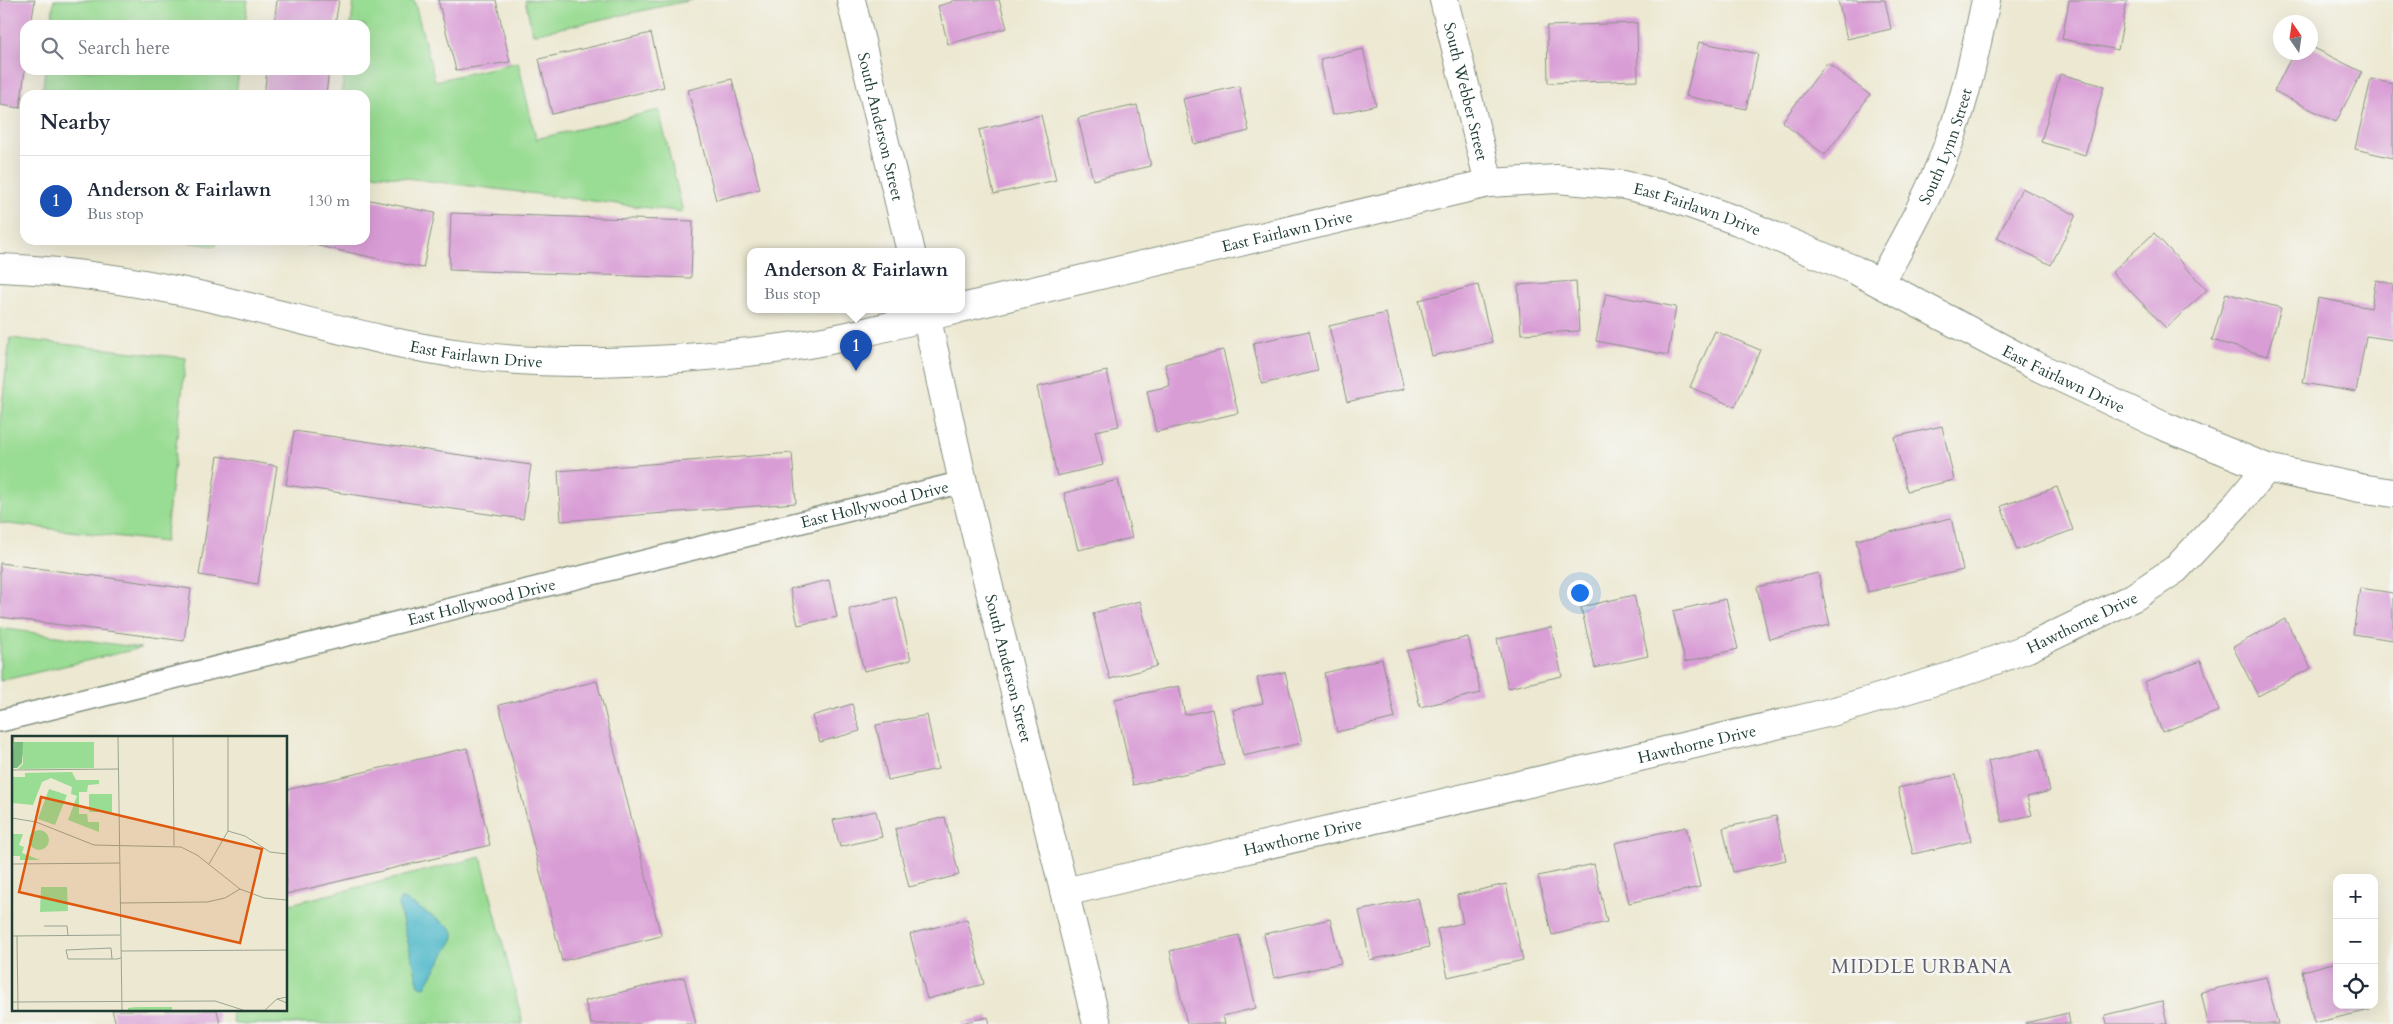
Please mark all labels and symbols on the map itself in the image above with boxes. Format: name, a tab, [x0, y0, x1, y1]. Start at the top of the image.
north arrow	[2273, 15, 2318, 60]
street label: South Webber Street	[1438, 20, 1493, 163]
street label: South Anderson Street	[852, 50, 908, 203]
street label: South Lynn Street	[1914, 86, 1978, 208]
street label: East Fairlawn Drive	[1631, 178, 1764, 241]
street label: East Fairlawn Drive	[1220, 206, 1355, 258]
pin: 1	[840, 330, 872, 371]
street label: East Fairlawn Drive	[408, 336, 543, 373]
street label: East Fairlawn Drive	[1998, 340, 2128, 418]
street label: East Hollywood Drive	[798, 476, 951, 534]
street label: East Hollywood Drive	[405, 574, 558, 631]
your location	[1567, 580, 1593, 606]
street label: Hawthorne Drive	[2023, 587, 2142, 659]
street label: South Anderson Street	[979, 592, 1037, 745]
street label: Hawthorne Drive	[1636, 720, 1758, 769]
inset map	[12, 736, 288, 1012]
street label: Hawthorne Drive	[1241, 813, 1364, 862]
district label: MIDDLE URBANA	[1831, 954, 2013, 980]

